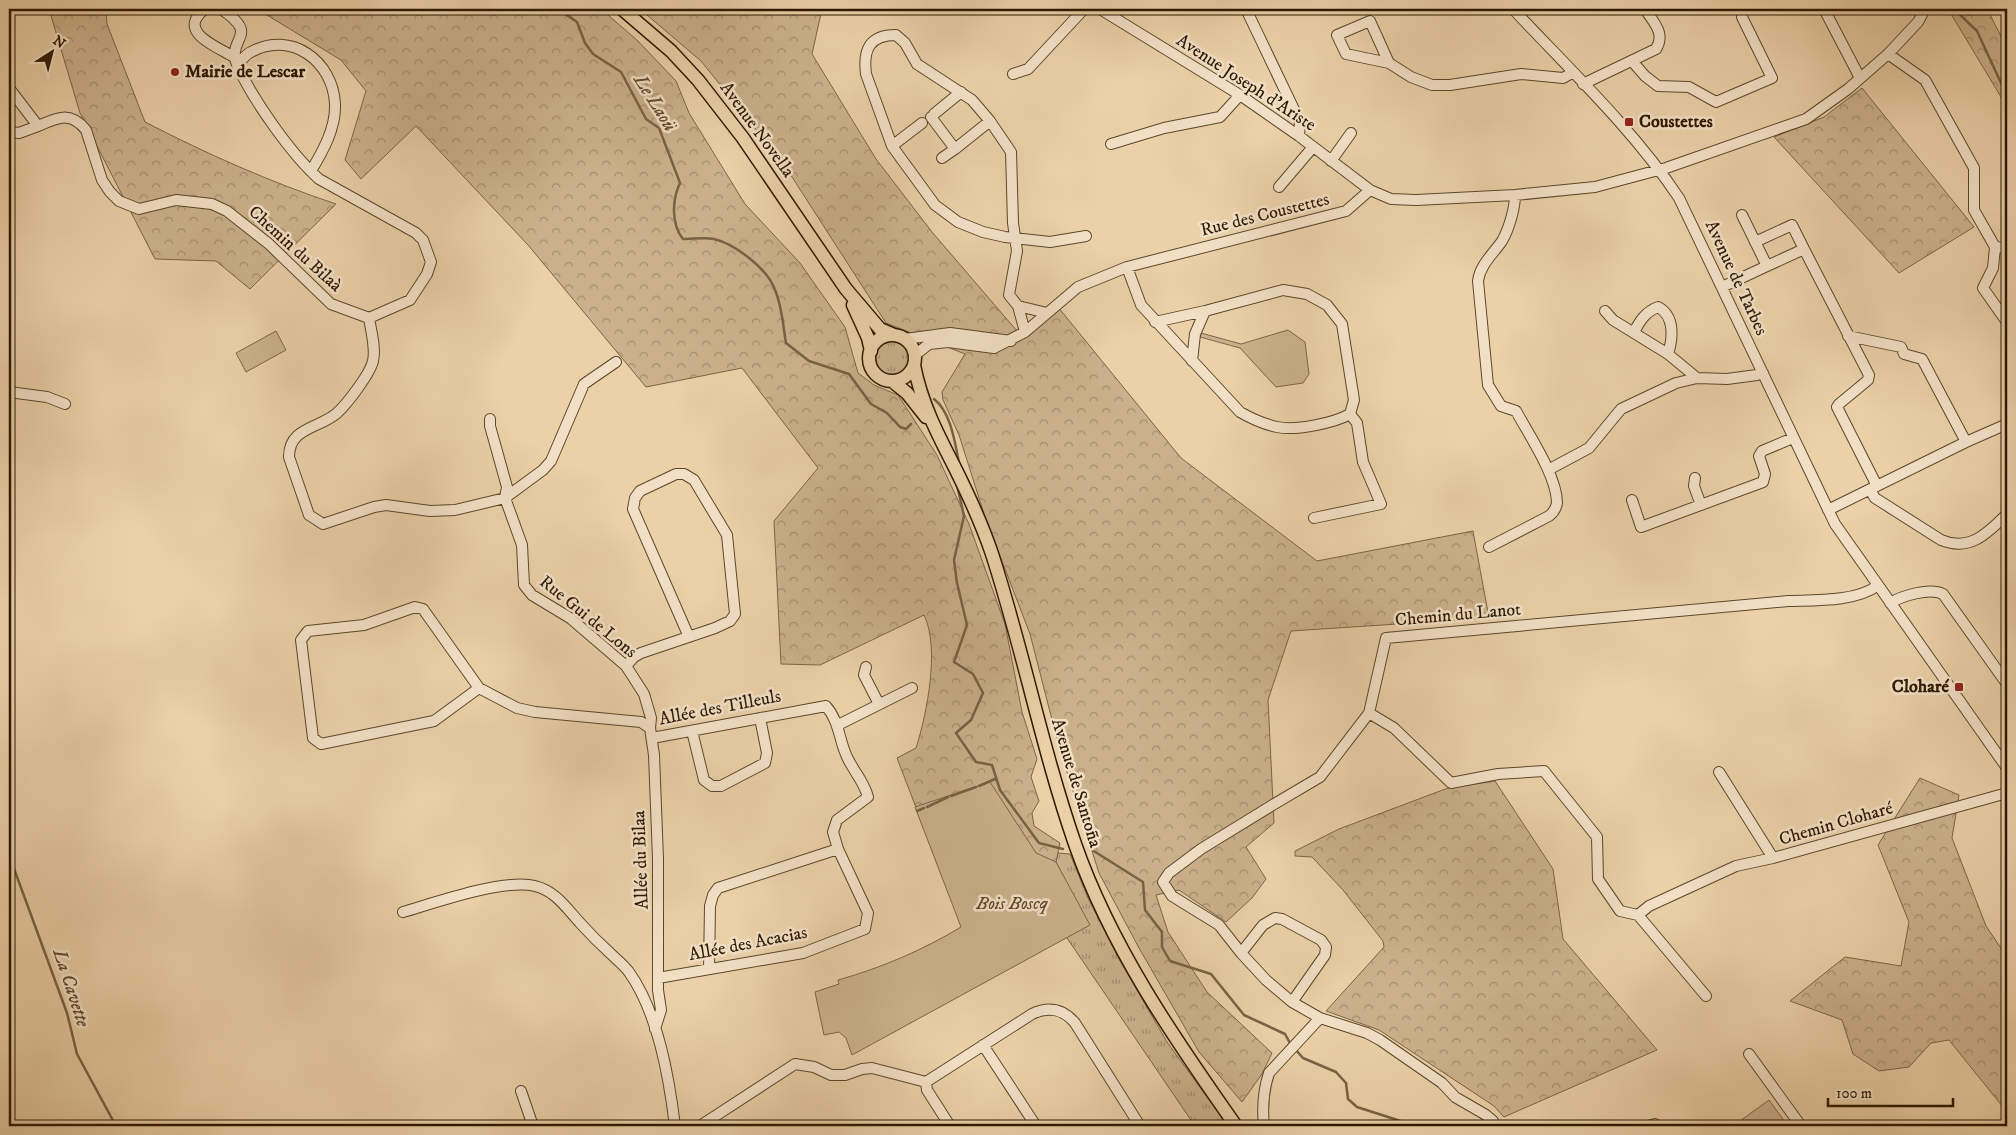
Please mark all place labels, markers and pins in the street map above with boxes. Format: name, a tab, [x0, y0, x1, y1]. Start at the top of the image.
place label: Mairie de Lescar	[185, 61, 306, 83]
marker: Mairie de Lescar	[169, 66, 181, 78]
place label: Coustettes	[1639, 111, 1713, 133]
marker: Coustettes	[1623, 116, 1635, 128]
place label: Cloharé	[1892, 676, 1950, 698]
marker: Cloharé	[1953, 681, 1965, 693]

